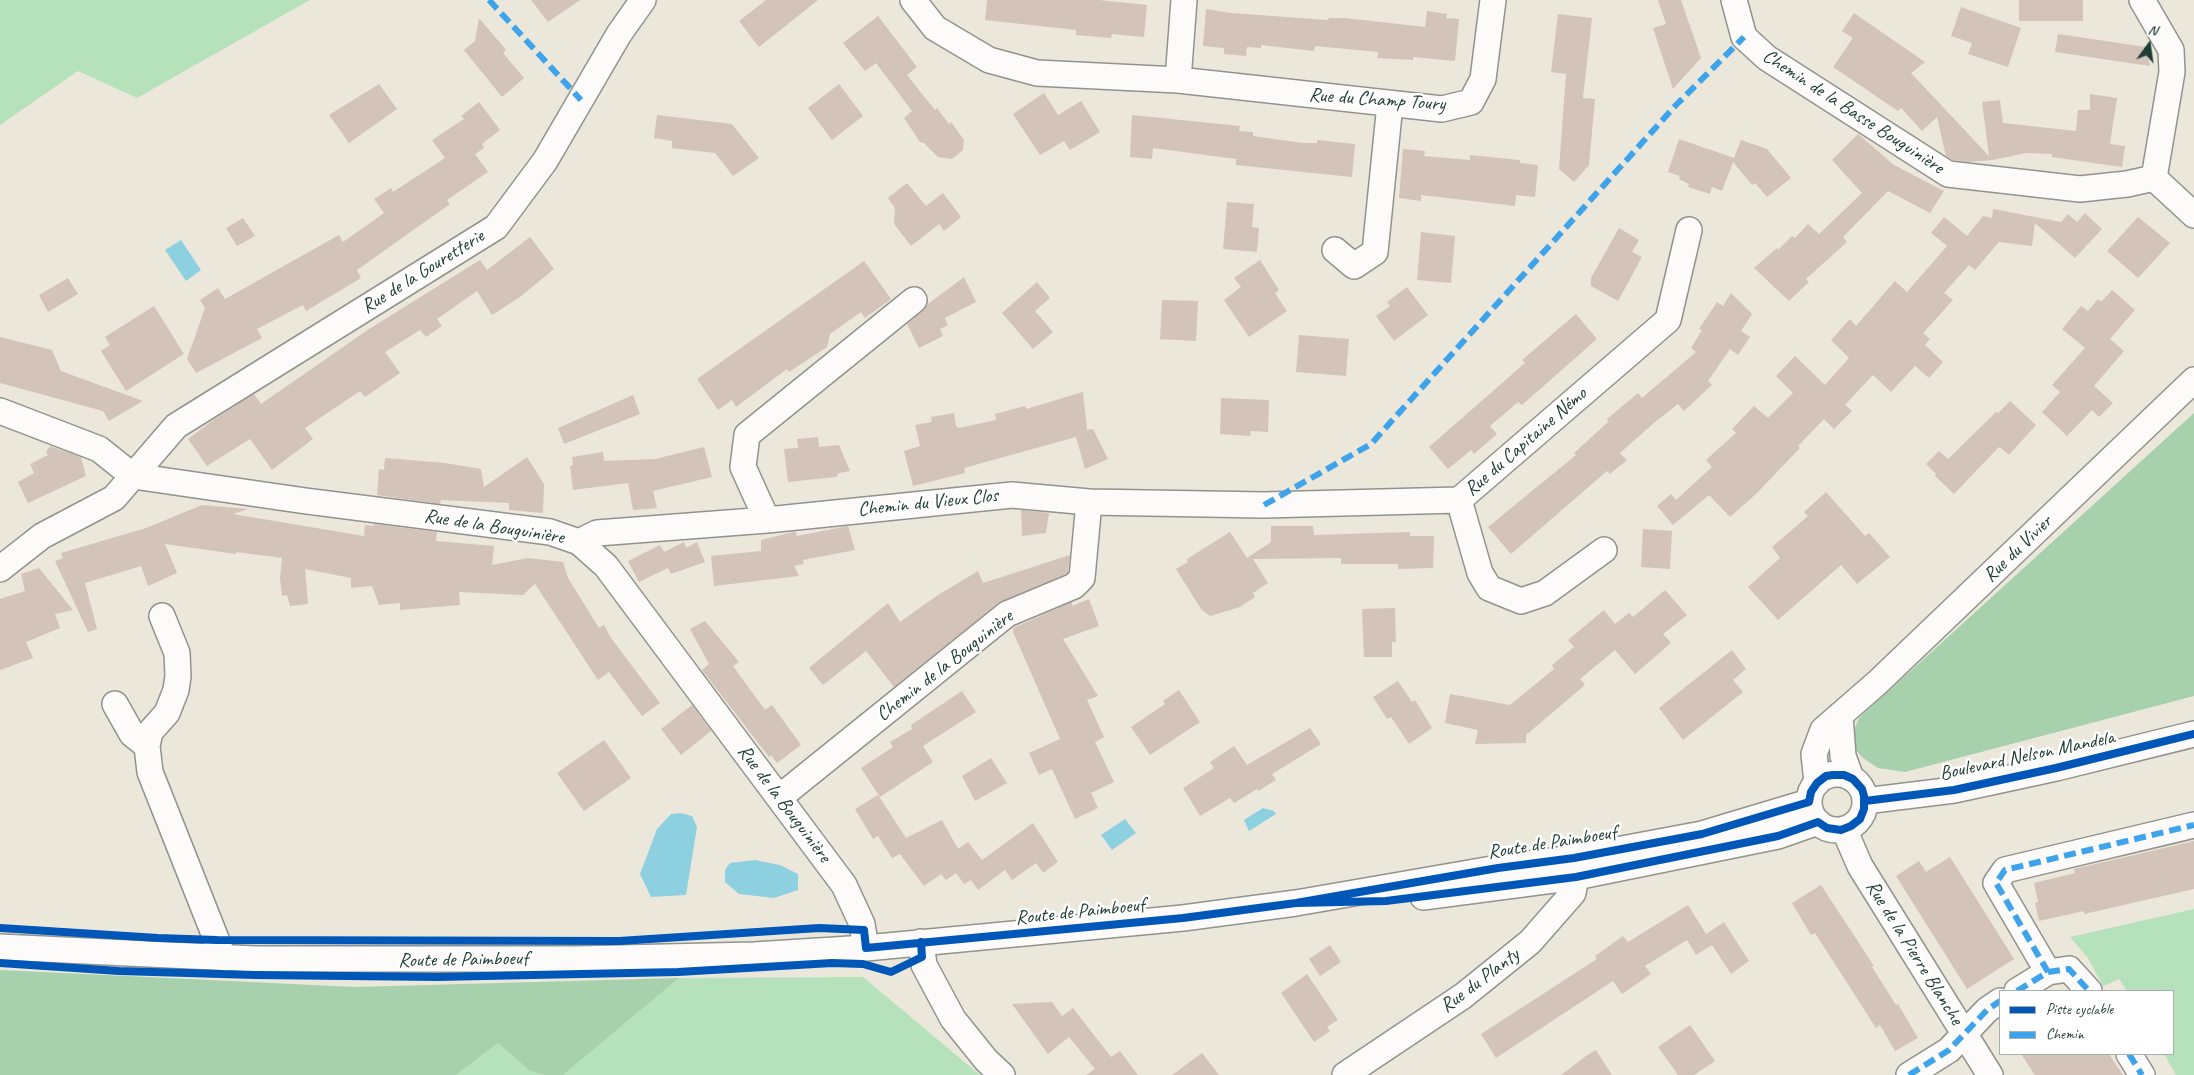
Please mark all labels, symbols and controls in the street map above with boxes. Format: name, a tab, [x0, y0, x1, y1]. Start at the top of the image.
north arrow	[2124, 20, 2174, 70]
text: N	[2146, 21, 2159, 39]
street label: Chemin de la Basse Bouguinière	[1758, 44, 1948, 180]
street label: Rue du Champ Toury	[1308, 83, 1446, 117]
street label: Rue de la Gouretterie	[357, 225, 489, 319]
street label: Rue du Capitaine Némo	[1460, 382, 1592, 502]
street label: Chemin du Vieux Clos	[857, 484, 999, 522]
street label: Rue de la Bouguinière	[422, 504, 566, 550]
street label: Rue du Vivier	[1979, 510, 2057, 588]
street label: Chemin de la Bouguinière	[872, 605, 1018, 727]
street label: Boulevard Nelson Mandela	[1937, 726, 2117, 786]
street label: Rue de la Bouguinière	[732, 740, 836, 868]
street label: Route de Paimboeuf	[1486, 821, 1618, 865]
street label: Rue de la Pierre Blanche	[1860, 876, 1968, 1030]
street label: Route de Paimboeuf	[1014, 893, 1146, 931]
street label: Rue du Planty	[1436, 943, 1524, 1019]
street label: Route de Paimboeuf	[398, 947, 528, 973]
legend	[1999, 990, 2174, 1055]
text: Piste cyclable	[2046, 1000, 2113, 1019]
text: Chemin	[2046, 1025, 2084, 1044]

